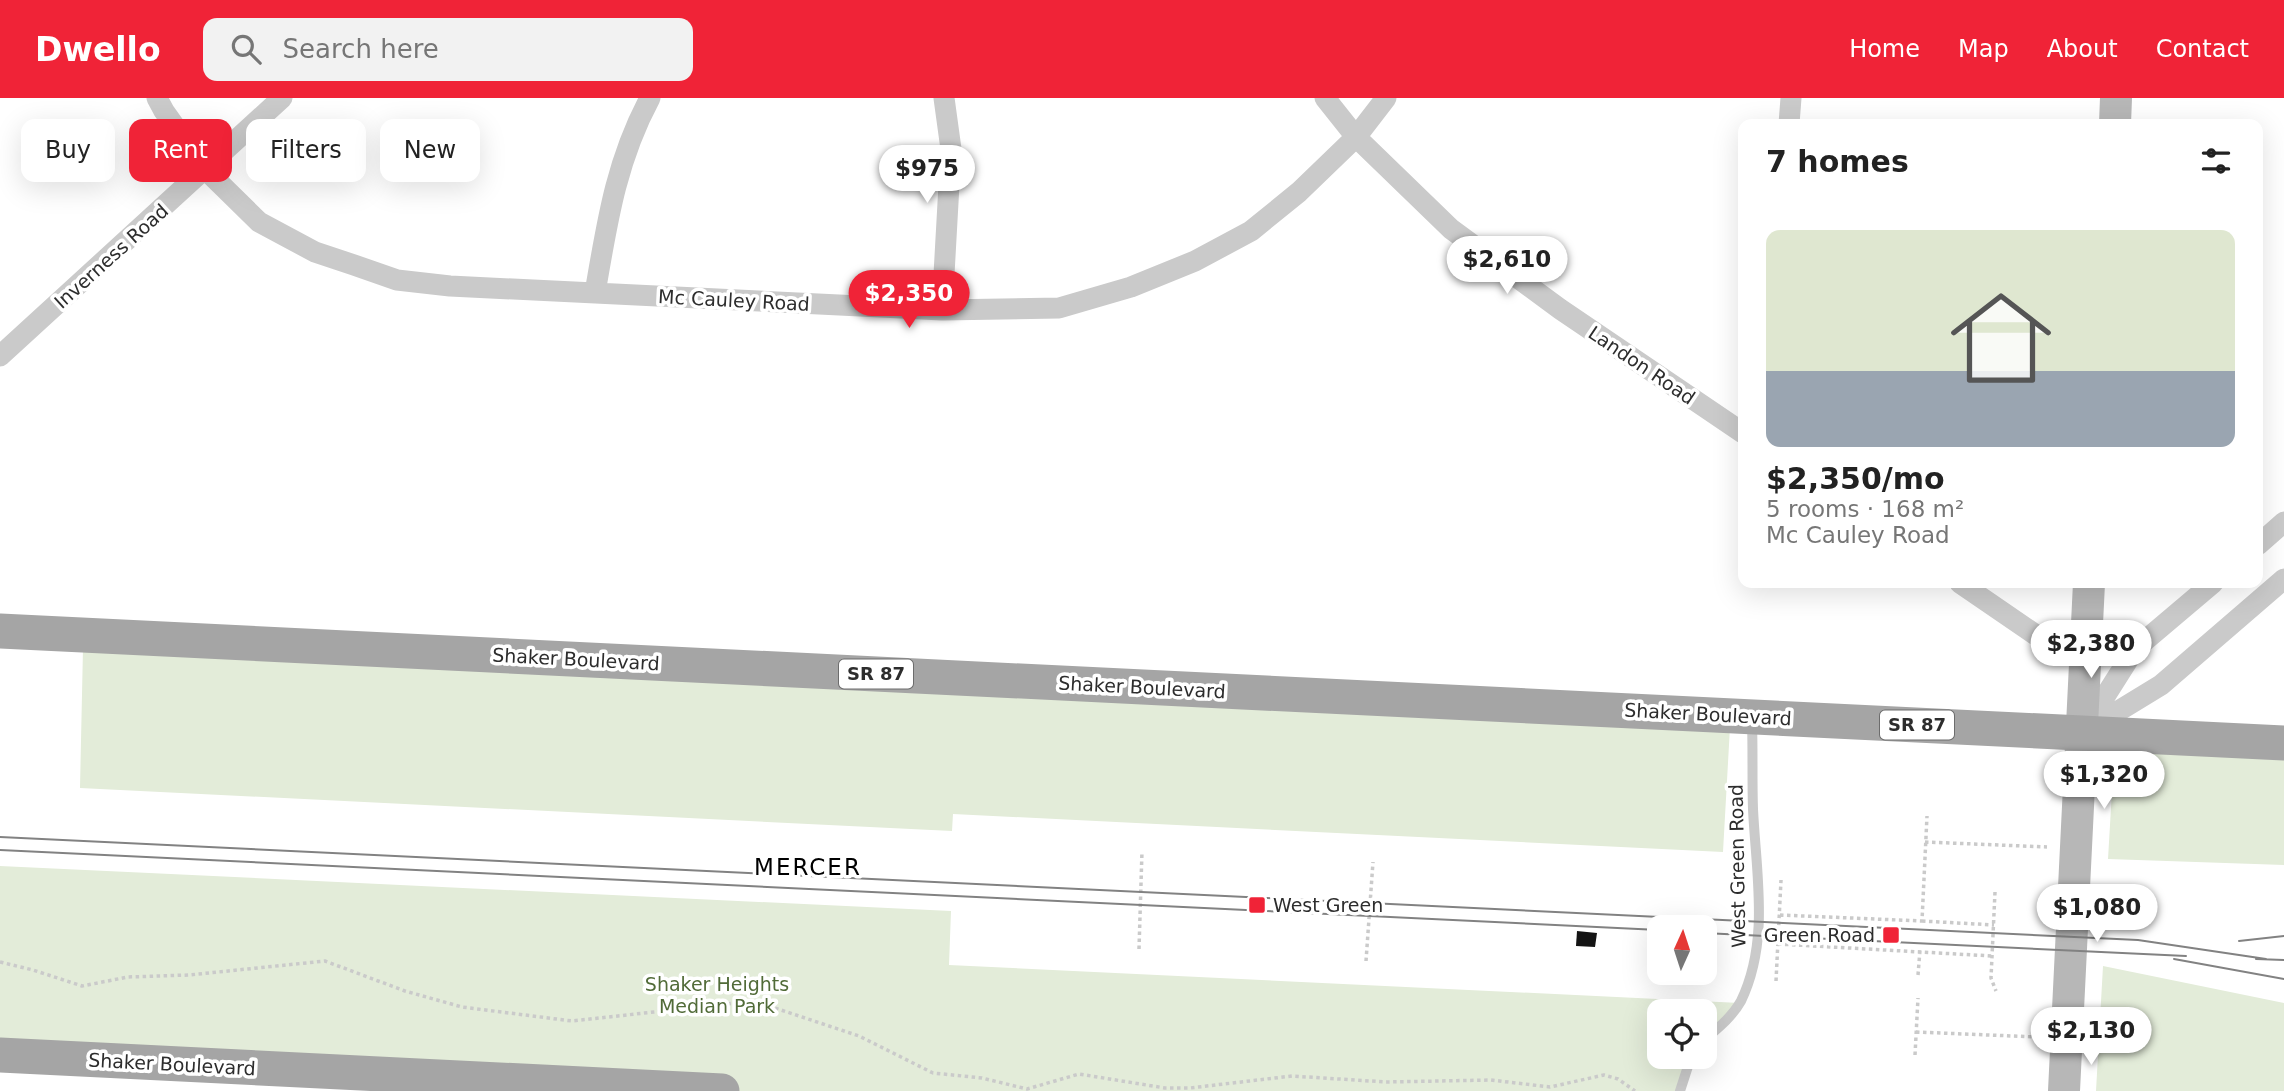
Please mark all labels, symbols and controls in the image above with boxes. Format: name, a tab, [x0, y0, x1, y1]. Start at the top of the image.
search box	[203, 18, 693, 81]
text: Dwello	[35, 30, 161, 69]
icon: search	[227, 30, 265, 68]
text: Search here	[283, 34, 439, 64]
text: Home	[1849, 35, 1920, 63]
text: Map	[1958, 35, 2009, 63]
text: About	[2047, 35, 2118, 63]
text: Contact	[2156, 35, 2249, 63]
chip: Buy	[21, 119, 115, 182]
chip: Rent	[129, 119, 232, 182]
chip: Filters	[246, 119, 366, 182]
chip: New	[380, 119, 480, 182]
icon: filters	[2197, 142, 2235, 180]
text: 7 homes	[1766, 144, 1909, 179]
pin: $975	[886, 146, 968, 205]
text: $975	[895, 155, 959, 181]
street label: Inverness Road	[50, 199, 172, 313]
pin: $2,610	[1450, 236, 1564, 296]
text: $2,610	[1463, 246, 1551, 272]
pin: $2,350	[852, 271, 966, 330]
icon: home	[1938, 275, 2064, 401]
text: $2,350	[865, 280, 953, 306]
street label: Mc Cauley Road	[658, 285, 810, 315]
street label: Landon Road	[1585, 321, 1699, 409]
text: $2,350/mo	[1766, 461, 1945, 496]
text: 5 rooms · 168 m²	[1766, 496, 1964, 522]
text: Mc Cauley Road	[1766, 522, 1950, 548]
pin: $2,380	[2034, 620, 2148, 680]
text: $2,380	[2047, 630, 2135, 656]
street label: Shaker Boulevard	[492, 644, 660, 674]
road number: SR 87	[839, 660, 913, 688]
street label: Shaker Boulevard	[1058, 672, 1226, 702]
street label: Shaker Boulevard	[1624, 699, 1792, 729]
road number: SR 87	[1880, 710, 1954, 740]
pin: $1,320	[2047, 752, 2161, 811]
text: $1,320	[2060, 761, 2148, 787]
street label: West Green Road	[1725, 784, 1749, 948]
district label: MERCER	[754, 854, 862, 880]
pin: $1,080	[2040, 884, 2154, 944]
place label: West Green	[1273, 894, 1383, 916]
text: $1,080	[2053, 894, 2141, 920]
marker: West Green	[1247, 895, 1267, 915]
north arrow	[1647, 915, 1717, 985]
map controls	[1647, 915, 1717, 1069]
place label: Green Road	[1764, 924, 1875, 946]
marker: Green Road	[1881, 925, 1901, 945]
park label: Shaker Heights Median Park	[645, 973, 789, 1017]
button: locate	[1647, 999, 1717, 1069]
pin: $2,130	[2034, 1007, 2148, 1067]
text: $2,130	[2047, 1017, 2135, 1043]
street label: Shaker Boulevard	[88, 1049, 256, 1079]

